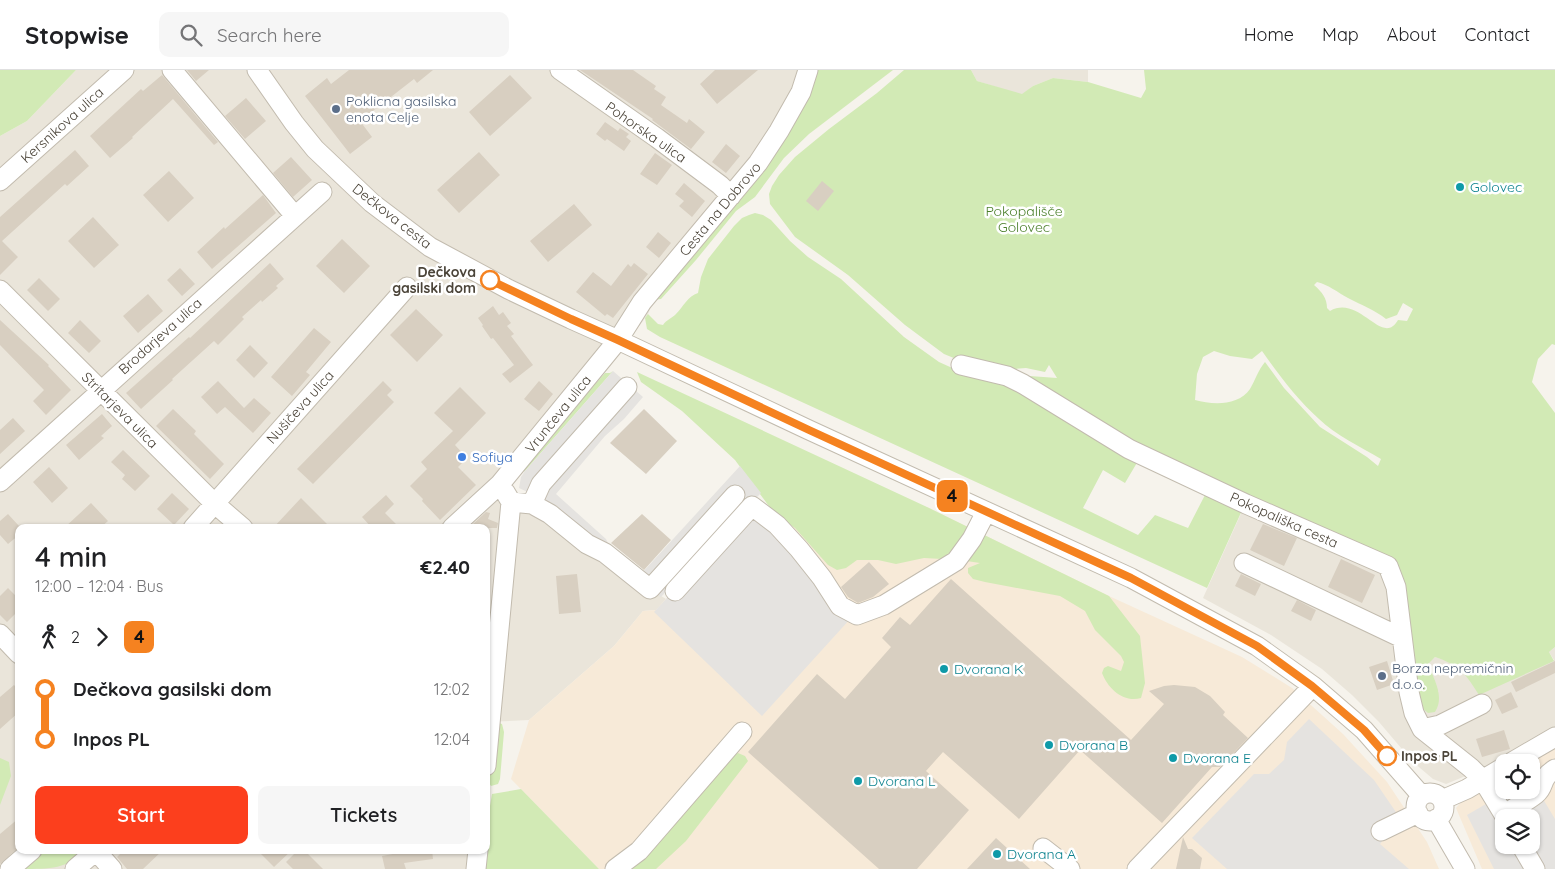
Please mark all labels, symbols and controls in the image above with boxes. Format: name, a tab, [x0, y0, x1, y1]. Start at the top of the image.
search box	[159, 12, 509, 57]
text: Stopwise	[25, 20, 129, 50]
icon: search	[177, 21, 205, 49]
text: Search here	[217, 23, 322, 47]
text: Home	[1244, 23, 1294, 46]
text: Map	[1322, 23, 1359, 46]
text: About	[1387, 23, 1437, 46]
text: Contact	[1465, 23, 1530, 46]
street label: Kersnikova ulica	[17, 83, 107, 167]
place label: Poklicna gasilska enota Celje	[346, 92, 456, 126]
street label: Pohorska ulica	[602, 97, 690, 167]
marker: Poklicna gasilska enota Celje	[330, 103, 342, 115]
street label: Cesta na Dobrovo	[675, 158, 765, 260]
place label: Golovec	[1470, 178, 1522, 196]
street label: Dečkova cesta	[349, 179, 435, 253]
marker: Golovec	[1454, 181, 1466, 193]
park label: Pokopališče Golovec	[985, 202, 1063, 236]
place label: Dečkova gasilski dom	[392, 263, 476, 297]
marker: Dečkova gasilski dom	[480, 270, 500, 290]
street label: Brodarjeva ulica	[115, 294, 205, 378]
street label: Nušičeva ulica	[262, 367, 338, 447]
street label: Stritarjeva ulica	[78, 368, 162, 452]
street label: Vrunčeva ulica	[521, 371, 595, 457]
place label: Sofiya	[472, 448, 513, 466]
marker: Sofiya	[456, 451, 468, 463]
line badge: 4	[936, 480, 968, 512]
text: 4	[947, 484, 957, 507]
street label: Pokopališka cesta	[1227, 488, 1341, 552]
text: 4 min	[35, 539, 107, 574]
text: €2.40	[420, 555, 470, 579]
text: 12:00 – 12:04 · Bus	[35, 576, 163, 596]
icon: walk	[35, 623, 63, 651]
icon: forward	[88, 623, 116, 651]
text: 4	[134, 625, 144, 648]
text: 2	[71, 627, 80, 647]
place label: Borza nepremičnin d.o.o.	[1392, 659, 1514, 693]
place label: Dvorana K	[954, 660, 1023, 678]
marker: Dvorana K	[938, 663, 950, 675]
marker: Borza nepremičnin d.o.o.	[1376, 670, 1388, 682]
text: Dečkova gasilski dom	[73, 677, 272, 701]
text: 12:02	[434, 679, 470, 699]
text: Inpos PL	[73, 727, 150, 751]
text: 12:04	[434, 729, 470, 749]
place label: Dvorana B	[1059, 736, 1128, 754]
marker: Dvorana B	[1043, 739, 1055, 751]
marker: Inpos PL	[1377, 746, 1397, 766]
place label: Inpos PL	[1401, 747, 1458, 765]
place label: Dvorana E	[1183, 749, 1251, 767]
marker: Dvorana E	[1167, 752, 1179, 764]
map controls	[1495, 754, 1540, 854]
button: locate	[1495, 754, 1540, 799]
place label: Dvorana L	[868, 772, 936, 790]
marker: Dvorana L	[852, 775, 864, 787]
button: Start	[35, 786, 248, 844]
button: Tickets	[258, 786, 470, 844]
button: layers	[1495, 809, 1540, 854]
place label: Dvorana A	[1007, 845, 1076, 863]
marker: Dvorana A	[991, 848, 1003, 860]

